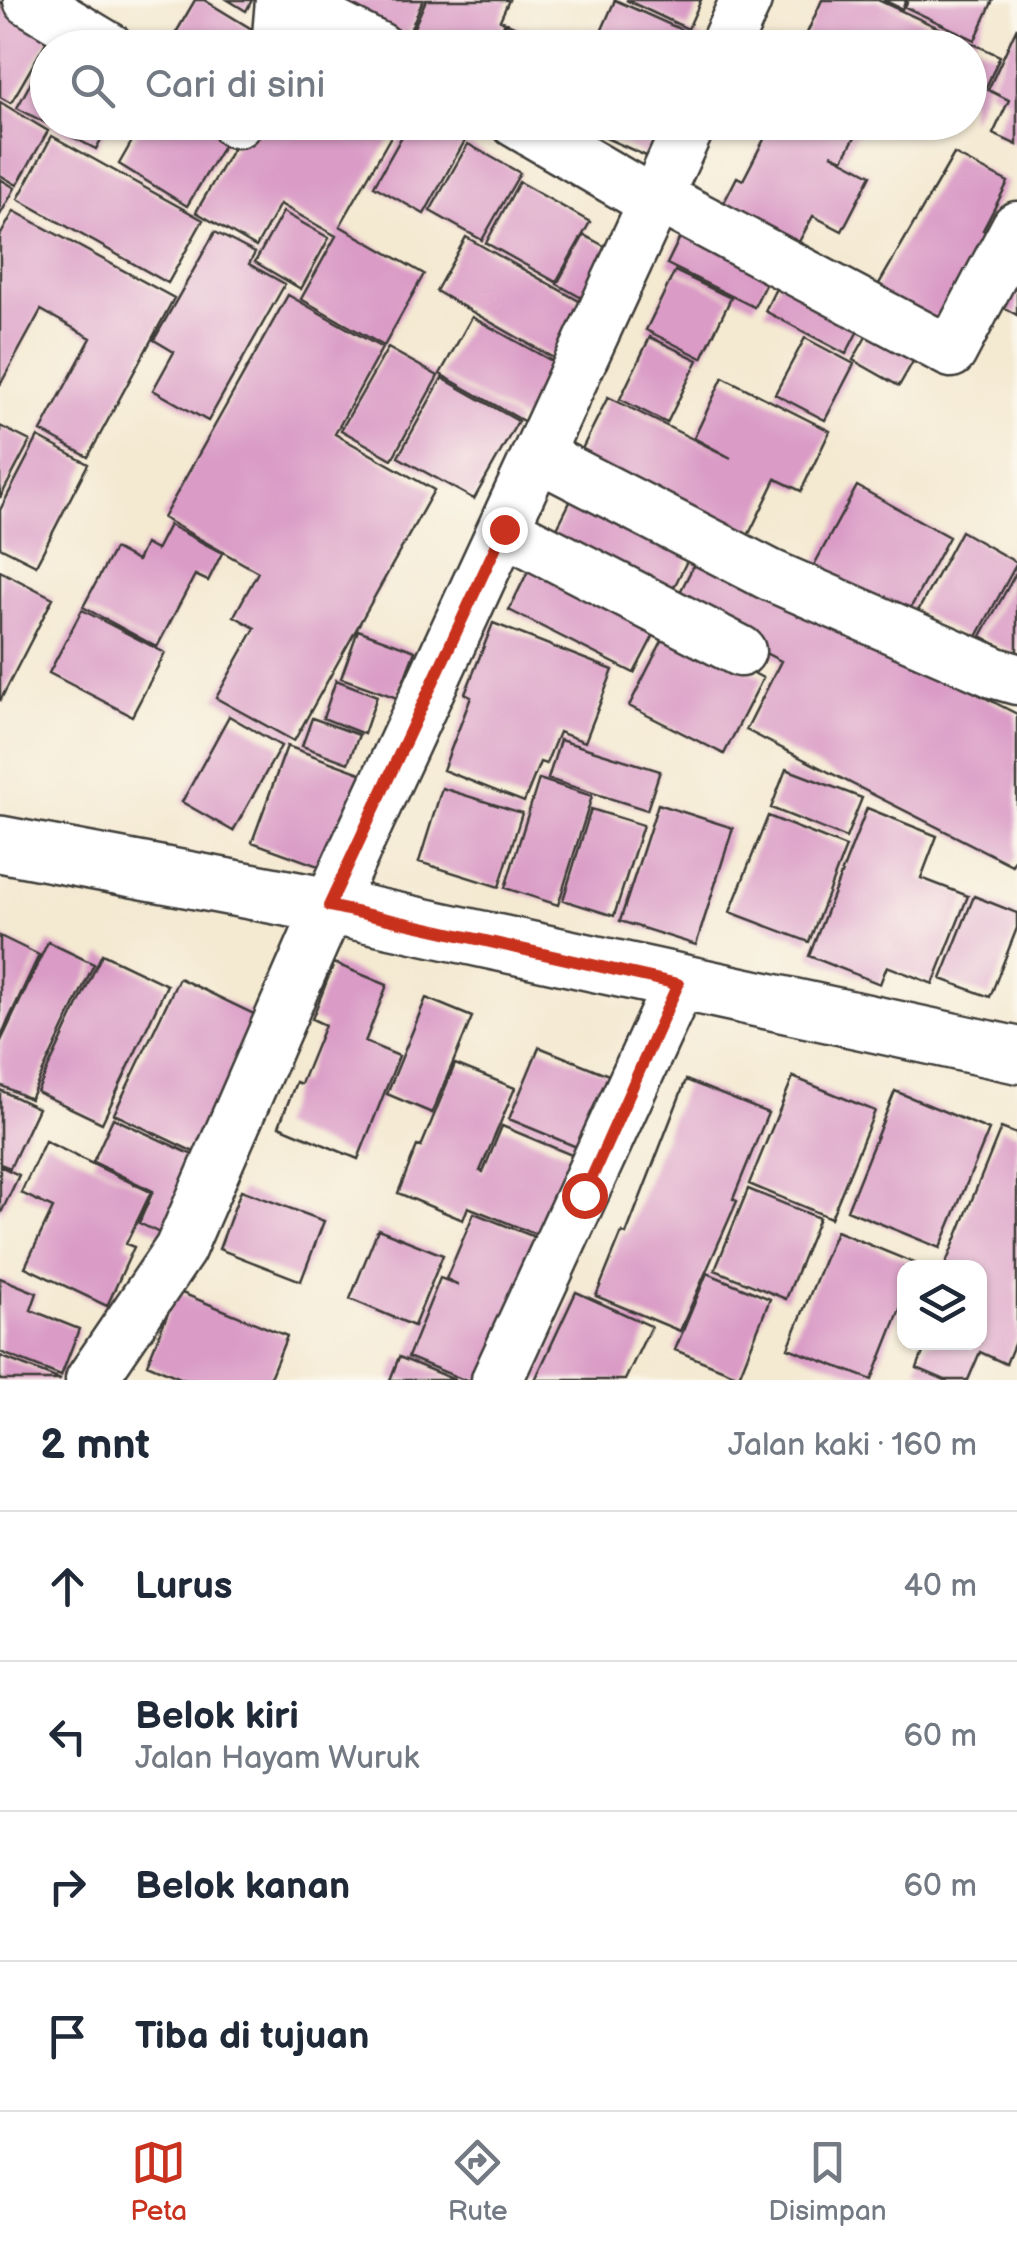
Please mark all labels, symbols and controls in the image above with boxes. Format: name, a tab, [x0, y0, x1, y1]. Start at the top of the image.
search box	[30, 30, 987, 140]
icon: search	[65, 58, 120, 113]
text: Cari di sini	[145, 63, 325, 108]
route end	[482, 507, 528, 553]
route start	[562, 1173, 608, 1219]
map controls	[897, 1260, 987, 1350]
button: layers	[897, 1260, 987, 1350]
text: 2 mnt	[40, 1420, 150, 1471]
text: Jalan kaki · 160 m	[728, 1426, 977, 1465]
icon: ahead	[40, 1559, 95, 1614]
text: Lurus	[135, 1564, 233, 1609]
text: 40 m	[904, 1567, 977, 1606]
text: Belok kiri	[135, 1694, 299, 1739]
icon: left	[40, 1709, 95, 1764]
text: 60 m	[904, 1717, 977, 1756]
text: Jalan Hayam Wuruk	[135, 1739, 419, 1778]
icon: right	[40, 1859, 95, 1914]
text: Belok kanan	[135, 1864, 350, 1909]
text: 60 m	[904, 1867, 977, 1906]
icon: arrive	[40, 2009, 95, 2064]
text: Tiba di tujuan	[135, 2014, 369, 2059]
tab: Peta	[130, 2135, 187, 2228]
tab: Rute	[448, 2135, 508, 2228]
tab: Disimpan	[768, 2135, 887, 2228]

